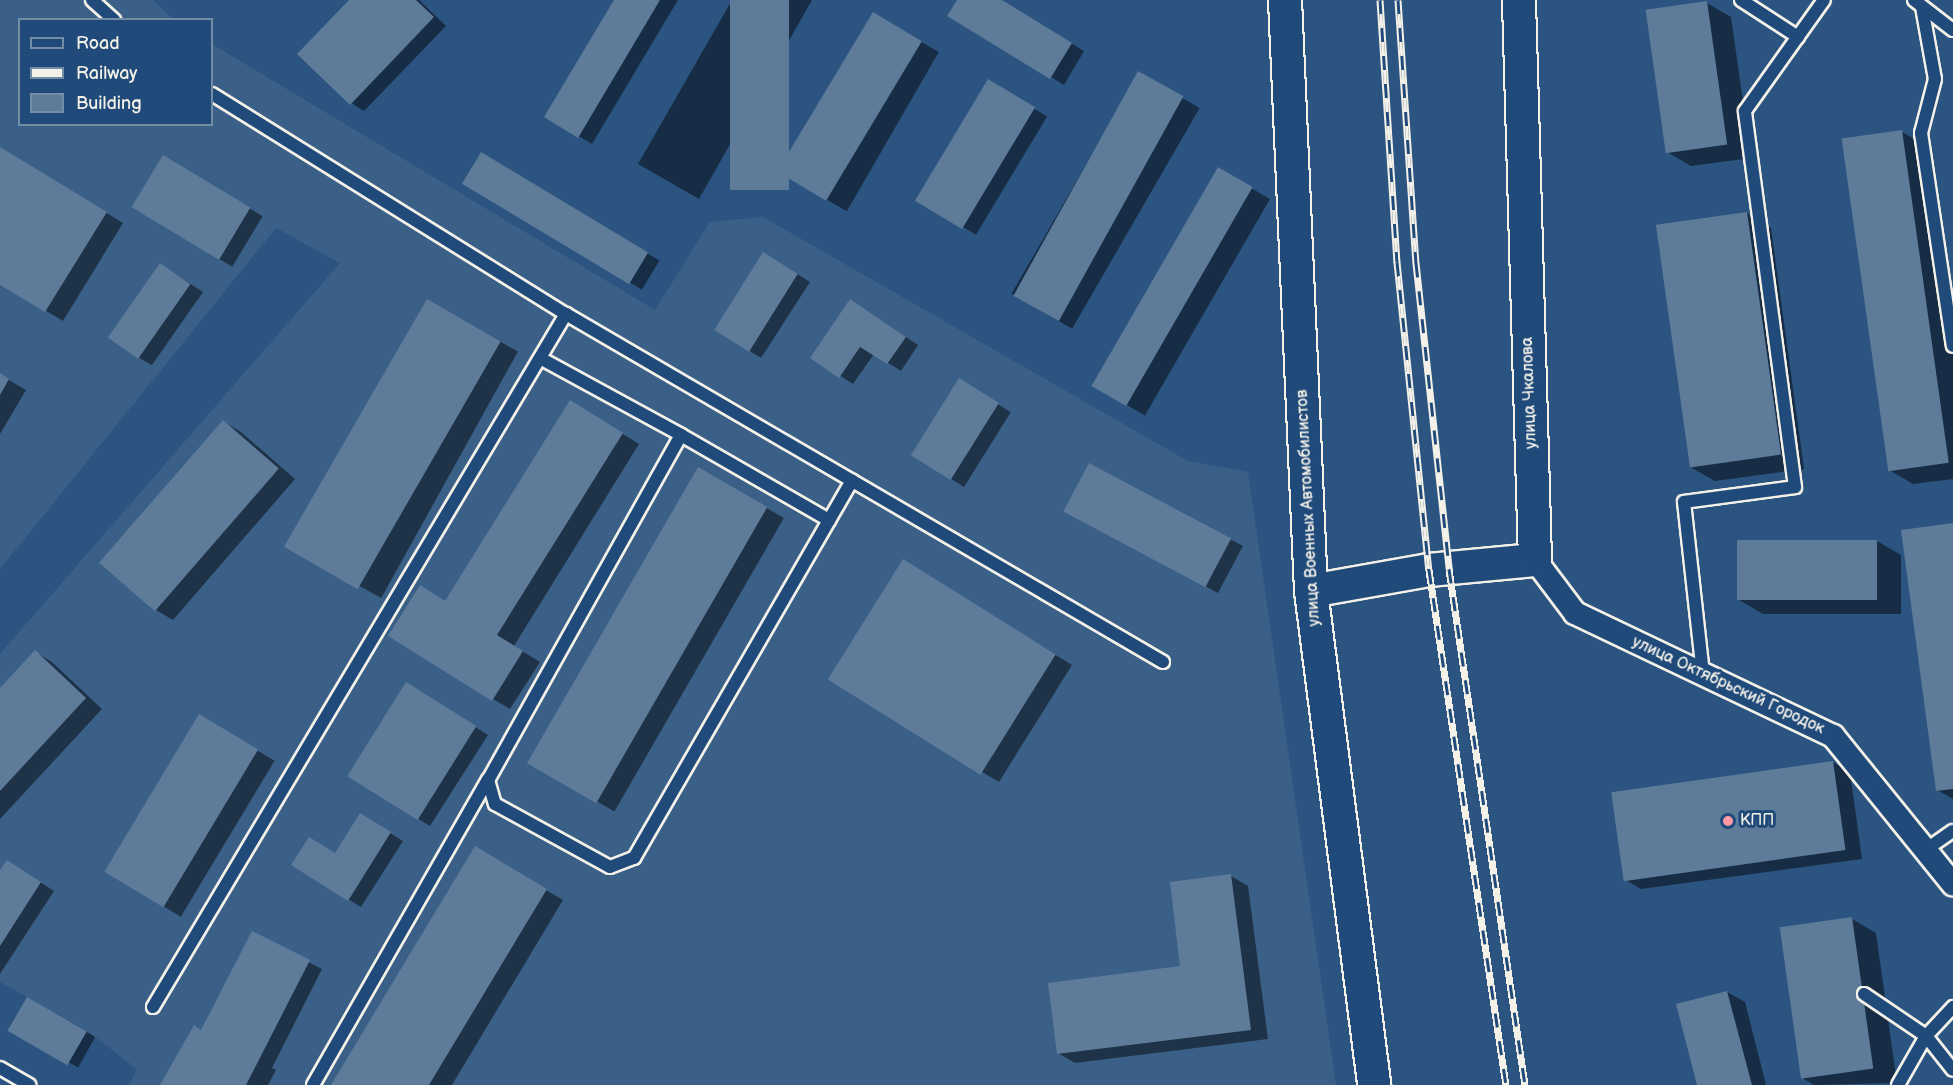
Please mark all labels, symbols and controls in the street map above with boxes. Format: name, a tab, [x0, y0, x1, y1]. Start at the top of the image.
legend	[18, 18, 213, 126]
text: Road	[76, 33, 120, 54]
text: Railway	[76, 63, 138, 84]
text: Building	[76, 93, 142, 114]
street label: улица Чкалова	[1518, 337, 1542, 449]
street label: улица Военных Автомобилистов	[1293, 389, 1325, 627]
street label: улица Октябрьский Городок	[1629, 633, 1827, 739]
place label: КПП	[1740, 811, 1774, 831]
marker: КПП	[1721, 814, 1735, 828]

